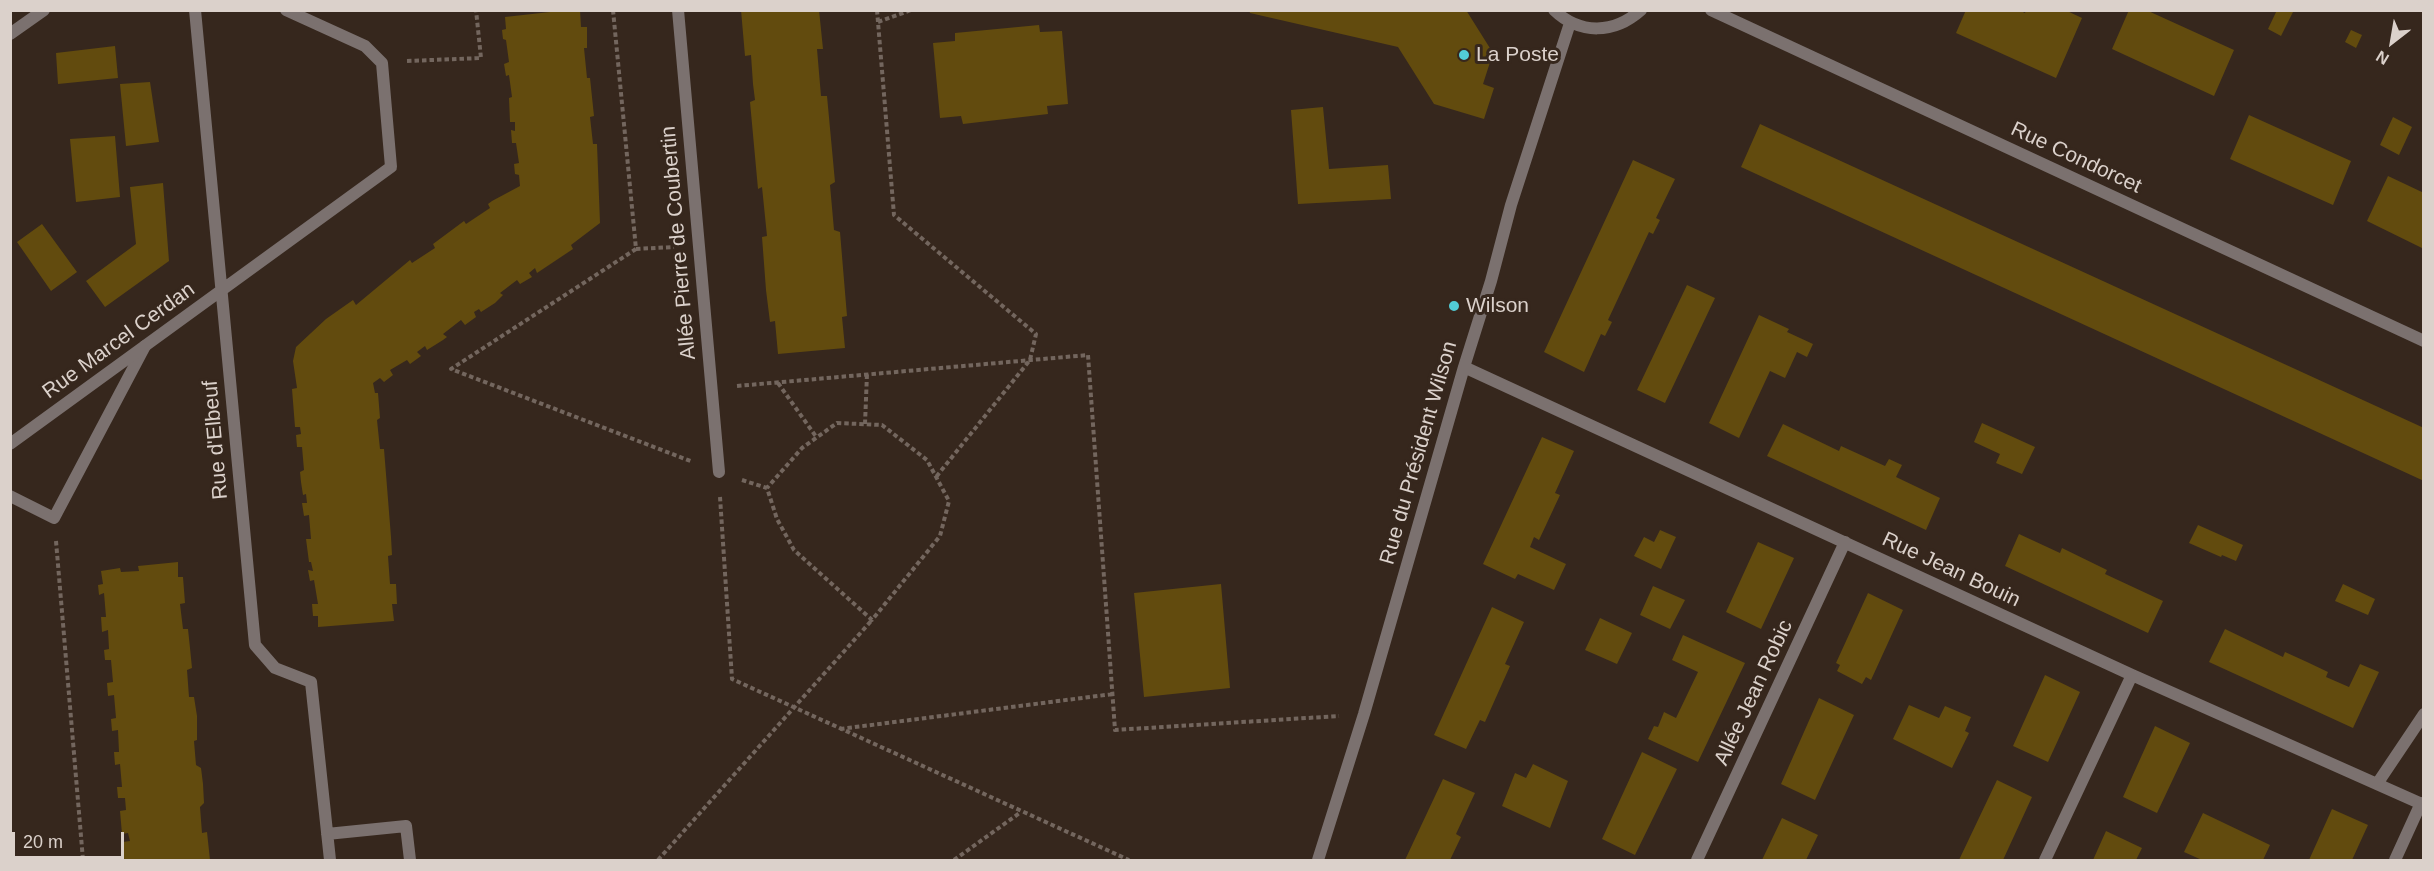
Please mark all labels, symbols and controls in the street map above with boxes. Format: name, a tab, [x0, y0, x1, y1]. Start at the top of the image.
north arrow	[2362, 12, 2422, 72]
place label: La Poste	[1476, 42, 1559, 68]
marker: La Poste	[1457, 48, 1471, 62]
text: N	[2373, 48, 2392, 68]
street label: Rue Condorcet	[2007, 117, 2145, 199]
street label: Allée Pierre de Coubertin	[656, 125, 702, 361]
street label: Rue Marcel Cerdan	[38, 277, 200, 405]
place label: Wilson	[1466, 293, 1529, 319]
marker: Wilson	[1447, 299, 1461, 313]
street label: Rue du Président Wilson	[1375, 338, 1463, 568]
street label: Rue d'Elbeuf	[198, 379, 234, 501]
street label: Rue Jean Bouin	[1878, 527, 2024, 613]
street label: Allée Jean Robic	[1709, 616, 1799, 770]
scale bar	[15, 820, 128, 858]
text: 20 m	[23, 832, 63, 852]

